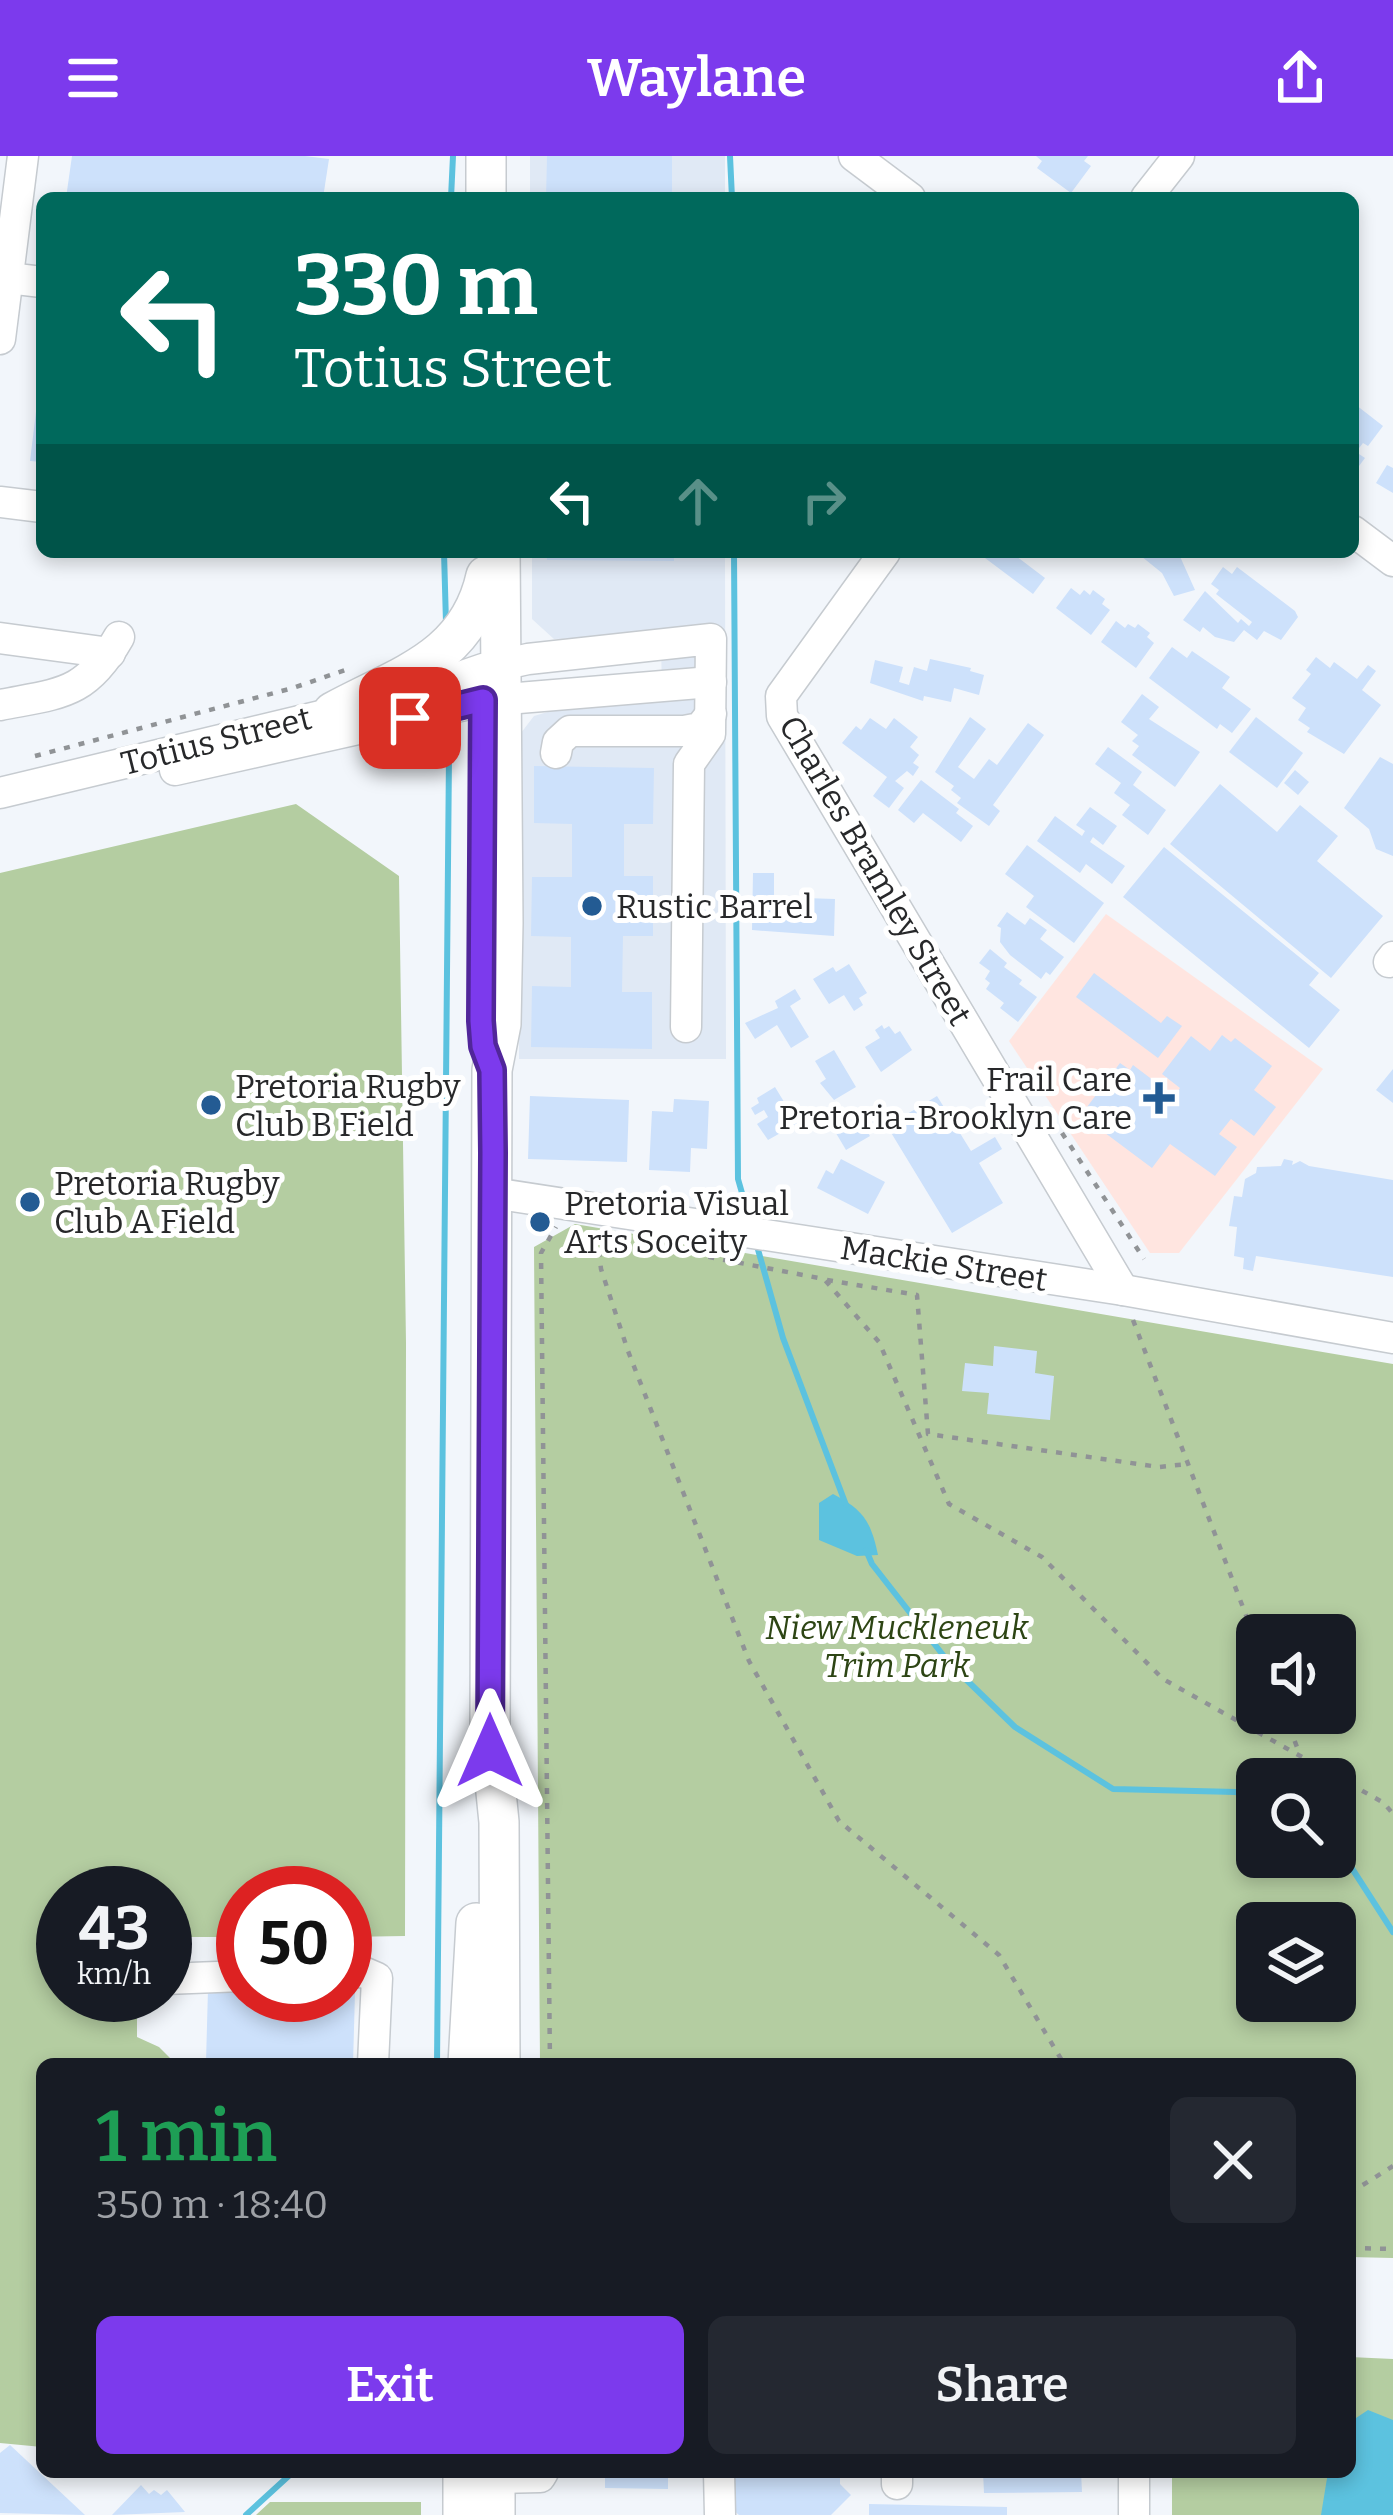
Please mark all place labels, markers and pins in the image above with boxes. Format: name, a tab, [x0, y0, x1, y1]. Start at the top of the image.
pin	[359, 667, 461, 769]
place label: Rustic Barrel	[616, 887, 813, 927]
marker: Rustic Barrel	[579, 893, 605, 919]
place label: Frail Care Pretoria-Brooklyn Care	[779, 1060, 1132, 1138]
place label: Pretoria Rugby Club B Field	[235, 1067, 461, 1145]
marker: Frail Care Pretoria-Brooklyn Care	[1143, 1082, 1175, 1114]
marker: Pretoria Rugby Club B Field	[198, 1092, 224, 1118]
place label: Pretoria Rugby Club A Field	[54, 1164, 280, 1242]
place label: Pretoria Visual Arts Soceity	[564, 1184, 789, 1262]
marker: Pretoria Rugby Club A Field	[17, 1189, 43, 1215]
marker: Pretoria Visual Arts Soceity	[527, 1209, 553, 1235]

